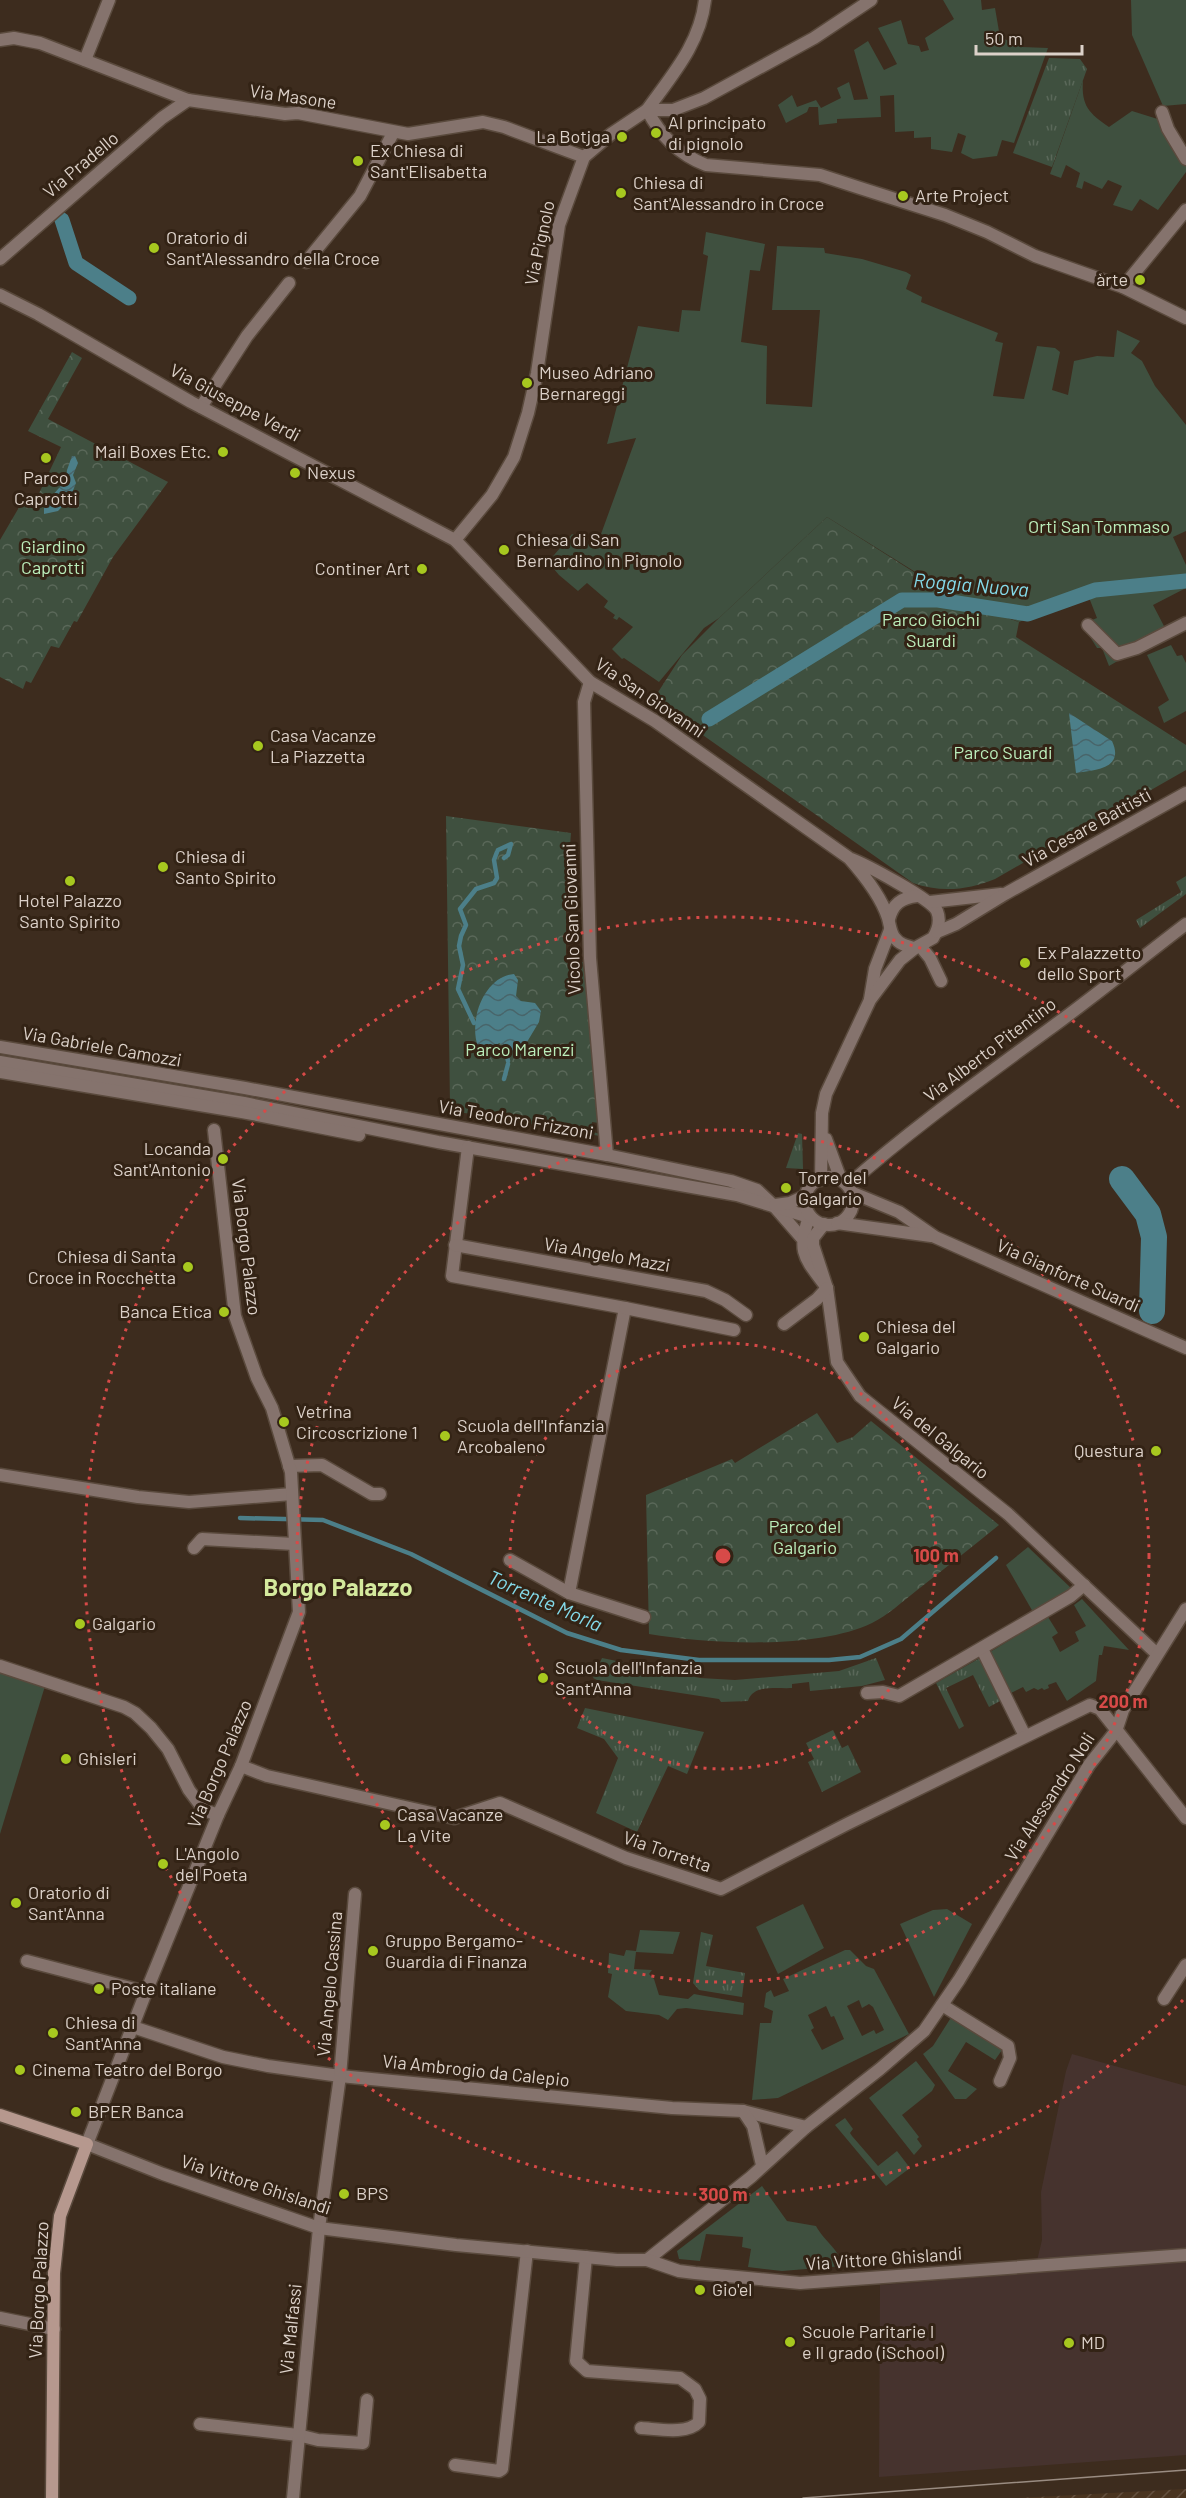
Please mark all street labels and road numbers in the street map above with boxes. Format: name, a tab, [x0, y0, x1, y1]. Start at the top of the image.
street label: Via Masone	[248, 79, 338, 113]
street label: Via Pradello	[38, 126, 123, 202]
street label: Via Pignolo	[519, 198, 559, 287]
street label: Via Giuseppe Verdi	[166, 358, 304, 446]
street label: Via San Giovanni	[592, 652, 710, 742]
street label: Via Cesare Battisti	[1018, 783, 1155, 872]
street label: Vicolo San Giovanni	[557, 843, 585, 995]
street label: Via Alberto Pitentino	[919, 992, 1060, 1106]
street label: Via Gabriele Camozzi	[21, 1021, 183, 1071]
street label: Via Teodoro Frizzoni	[437, 1095, 595, 1143]
street label: Via Borgo Palazzo	[228, 1177, 266, 1316]
street label: Via Angelo Mazzi	[542, 1232, 672, 1276]
street label: Via Gianforte Suardi	[993, 1234, 1143, 1317]
street label: Via del Galgario	[887, 1391, 994, 1483]
street label: Via Borgo Palazzo	[182, 1696, 256, 1831]
street label: Via Alessandro Noli	[999, 1728, 1099, 1865]
street label: Via Torretta	[620, 1826, 714, 1876]
street label: Via Angelo Cassina	[312, 1910, 346, 2058]
street label: Via Ambrogio da Calepio	[381, 2049, 571, 2091]
street label: Via Vittore Ghislandi	[178, 2149, 334, 2219]
street label: Via Borgo Palazzo	[23, 2221, 53, 2359]
street label: Via Vittore Ghislandi	[805, 2242, 963, 2274]
street label: Via Malfassi	[274, 2282, 306, 2375]

